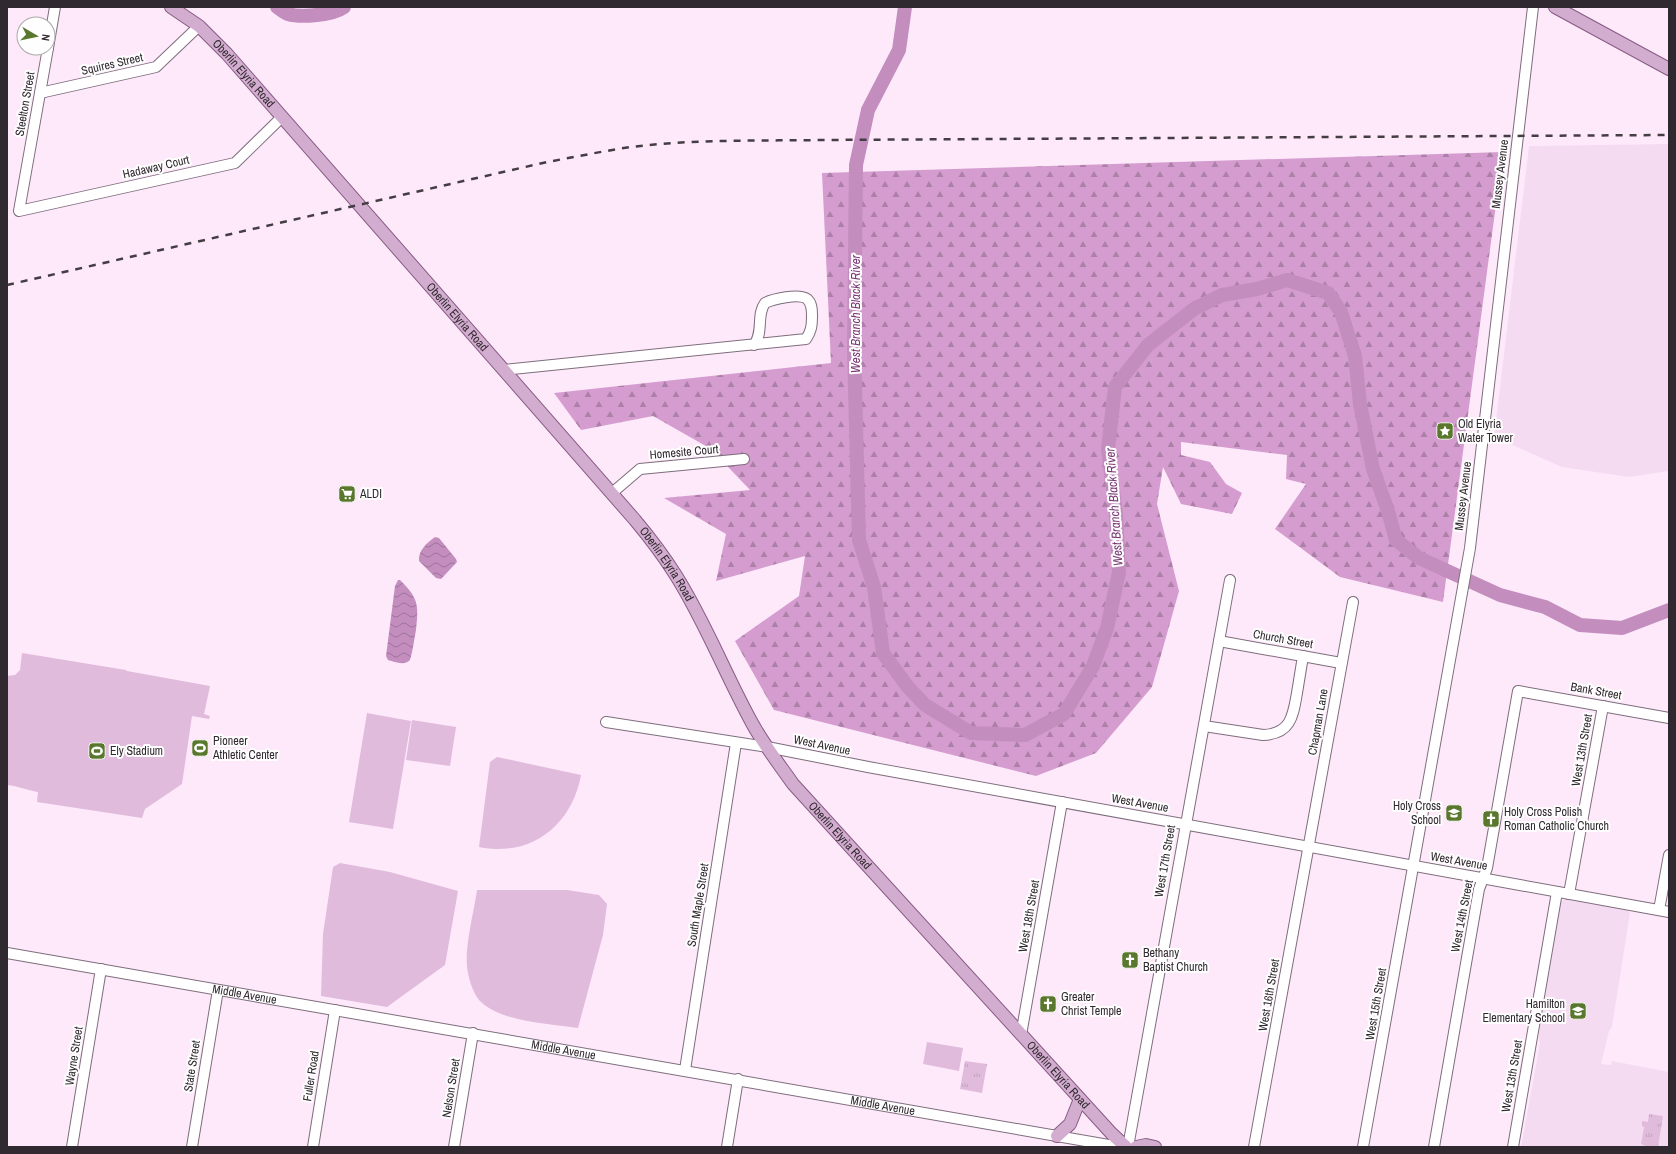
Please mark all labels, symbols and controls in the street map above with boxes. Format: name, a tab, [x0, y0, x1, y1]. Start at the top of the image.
north arrow	[16, 16, 56, 56]
text: N	[38, 33, 53, 42]
street label: Oberlin Elyria Road	[209, 36, 278, 111]
street label: Squires Street	[80, 49, 145, 79]
street label: Steelton Street	[11, 70, 39, 137]
street label: Mussey Avenue	[1488, 139, 1512, 209]
street label: Hadaway Court	[121, 152, 191, 182]
water label: West Branch Black River	[847, 254, 864, 373]
street label: Oberlin Elyria Road	[423, 279, 492, 355]
place label: Old Elyria Water Tower	[1458, 416, 1513, 446]
place icon: Old Elyria Water Tower	[1435, 421, 1455, 441]
street label: Homesite Court	[649, 441, 719, 463]
water label: West Branch Black River	[1101, 447, 1127, 567]
street label: Mussey Avenue	[1451, 461, 1475, 531]
supermarket icon: ALDI	[337, 484, 357, 504]
place label: ALDI	[359, 486, 382, 502]
street label: Oberlin Elyria Road	[636, 524, 697, 604]
street label: Church Street	[1252, 626, 1315, 652]
street label: Bank Street	[1569, 679, 1623, 703]
street label: Chapman Lane	[1304, 687, 1332, 757]
street label: West 13th Street	[1568, 712, 1596, 787]
street label: West Avenue	[792, 731, 852, 759]
place label: Pioneer Athletic Center	[212, 733, 279, 763]
sports icon: Pioneer Athletic Center	[190, 738, 210, 758]
sports icon: Ely Stadium	[87, 741, 107, 761]
place label: Ely Stadium	[110, 743, 163, 759]
street label: West Avenue	[1110, 790, 1170, 816]
street label: Oberlin Elyria Road	[805, 798, 875, 873]
place label: Holy Cross School	[1393, 798, 1441, 828]
school or university icon: Holy Cross School	[1444, 803, 1464, 823]
place label: Holy Cross Polish Roman Catholic Church	[1504, 804, 1609, 834]
church icon: Holy Cross Polish Roman Catholic Church	[1481, 809, 1501, 829]
street label: West 17th Street	[1151, 823, 1179, 898]
street label: West Avenue	[1429, 848, 1489, 874]
street label: South Maple Street	[684, 862, 713, 948]
street label: West 18th Street	[1015, 878, 1043, 953]
street label: West 14th Street	[1447, 878, 1477, 953]
place label: Bethany Baptist Church	[1143, 945, 1208, 975]
church icon: Bethany Baptist Church	[1120, 950, 1140, 970]
street label: West 16th Street	[1255, 957, 1283, 1032]
street label: West 15th Street	[1362, 966, 1390, 1041]
street label: Middle Avenue	[211, 981, 278, 1008]
place label: Greater Christ Temple	[1061, 989, 1122, 1019]
church icon: Greater Christ Temple	[1038, 994, 1058, 1014]
place label: Hamilton Elementary School	[1482, 996, 1565, 1026]
school or university icon: Hamilton Elementary School	[1568, 1001, 1588, 1021]
street label: Wayne Street	[61, 1025, 87, 1087]
street label: Middle Avenue	[530, 1037, 597, 1063]
street label: Oberlin Elyria Road	[1023, 1038, 1093, 1112]
street label: West 13th Street	[1498, 1038, 1526, 1113]
street label: State Street	[180, 1039, 204, 1093]
street label: Fuller Road	[299, 1050, 323, 1102]
street label: Nelson Street	[438, 1057, 464, 1119]
street label: Middle Avenue	[849, 1092, 916, 1119]

